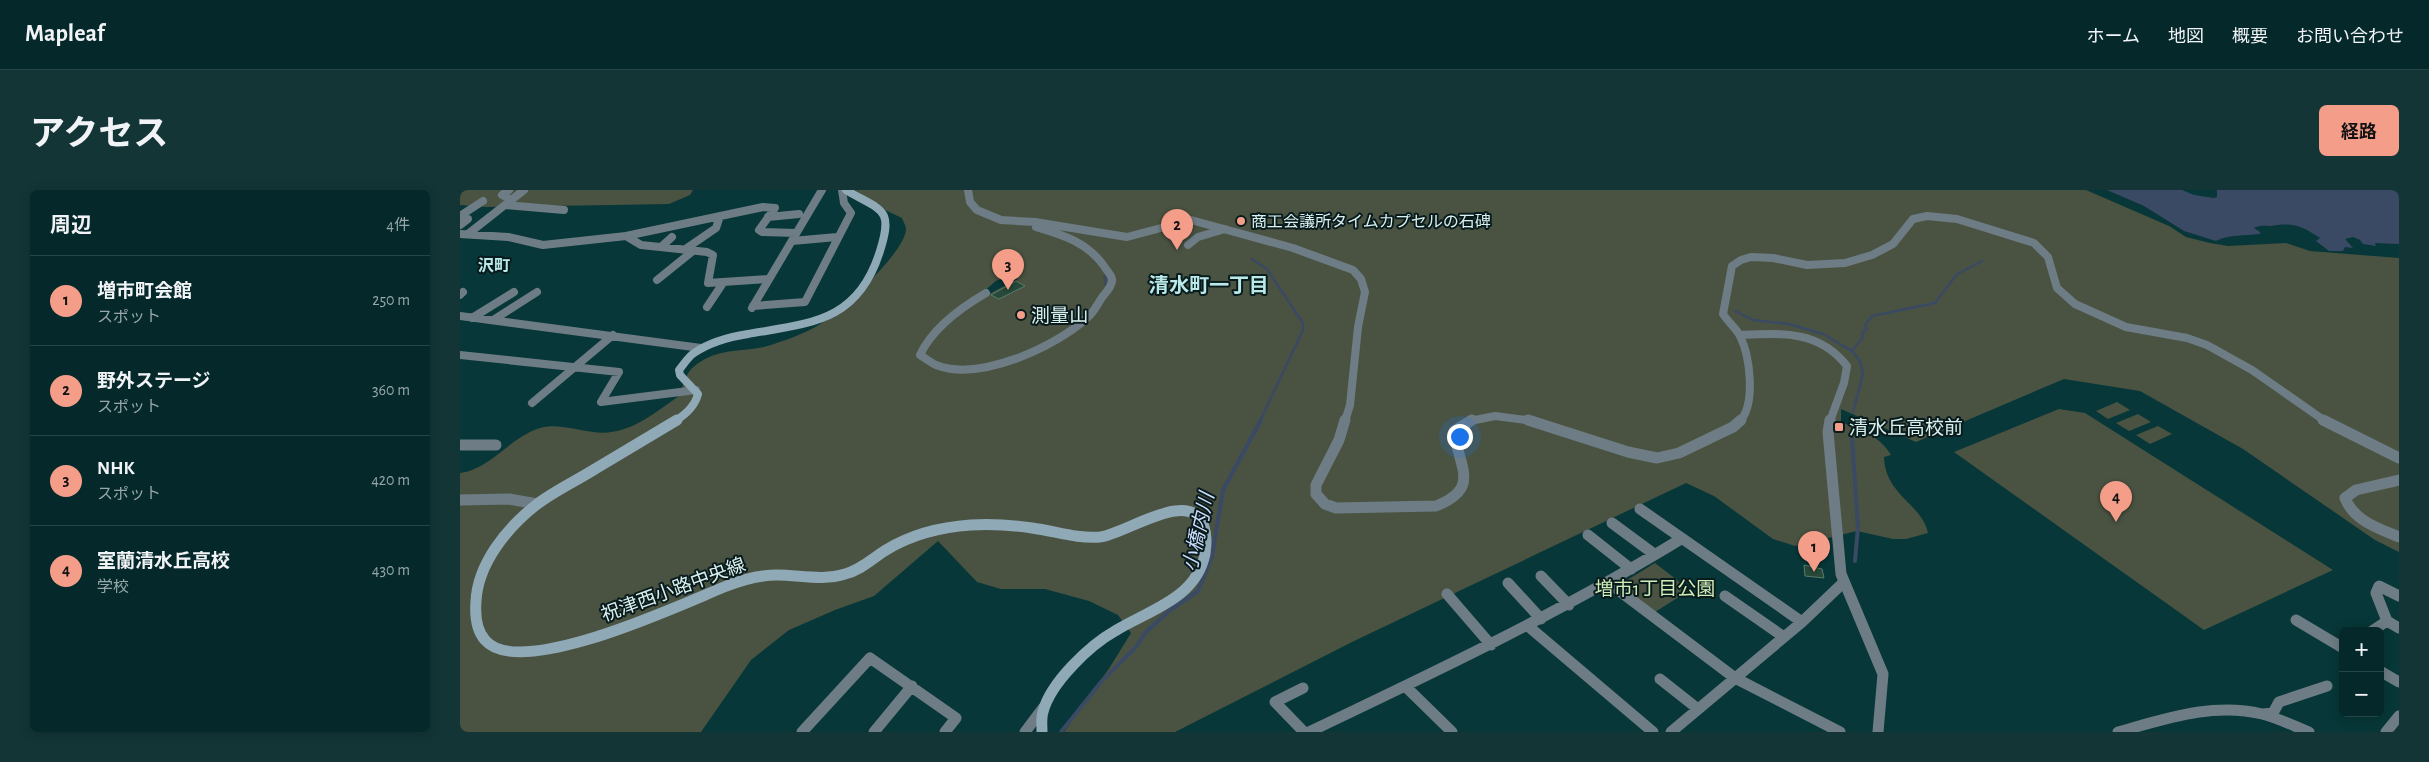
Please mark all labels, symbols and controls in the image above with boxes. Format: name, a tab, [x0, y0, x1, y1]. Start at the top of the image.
text: Mapleaf	[25, 22, 105, 46]
text: ホーム	[2087, 28, 2140, 46]
text: 地図	[2168, 28, 2204, 46]
text: 概要	[2232, 28, 2268, 46]
text: お問い合わせ	[2296, 28, 2404, 46]
button: 経路	[2319, 105, 2399, 156]
text: アクセス	[30, 117, 168, 152]
pin: 2	[1161, 209, 1193, 250]
place label: 商工会議所タイムカプセルの石碑	[1251, 213, 1491, 230]
text: 周辺	[50, 215, 92, 236]
marker: 商工会議所タイムカプセルの石碑	[1235, 215, 1247, 227]
text: 4件	[386, 217, 410, 233]
pin: 3	[992, 249, 1024, 290]
district label: 沢町	[478, 257, 510, 274]
district label: 清水町一丁目	[1149, 275, 1269, 296]
text: 増市町会館	[97, 282, 192, 301]
text: 1	[63, 292, 69, 308]
text: 250 m	[372, 292, 410, 308]
place label: 測量山	[1031, 306, 1088, 326]
text: スポット	[97, 309, 161, 325]
marker: 測量山	[1015, 309, 1027, 321]
text: 野外ステージ	[97, 372, 211, 391]
text: 2	[62, 382, 70, 398]
text: 360 m	[372, 382, 410, 398]
text: スポット	[97, 399, 161, 415]
place label: 清水丘高校前	[1849, 417, 1963, 438]
marker: 清水丘高校前	[1833, 421, 1845, 433]
your location	[1447, 424, 1473, 450]
text: NHK	[97, 459, 135, 478]
text: 3	[63, 472, 69, 488]
text: 420 m	[371, 472, 410, 488]
pin: 4	[2100, 481, 2132, 522]
text: スポット	[97, 486, 161, 502]
water label: 小橋内川	[1179, 489, 1218, 573]
pin: 1	[1798, 531, 1830, 572]
text: 室蘭清水丘高校	[97, 552, 230, 571]
street label: 祝津西小路中央線	[598, 554, 748, 625]
text: 4	[62, 562, 70, 578]
text: 430 m	[372, 562, 410, 578]
park label: 増市1丁目公園	[1595, 578, 1715, 599]
text: 学校	[97, 579, 129, 595]
map controls	[2339, 627, 2384, 717]
button: +	[2339, 627, 2384, 672]
button: −	[2339, 672, 2384, 717]

